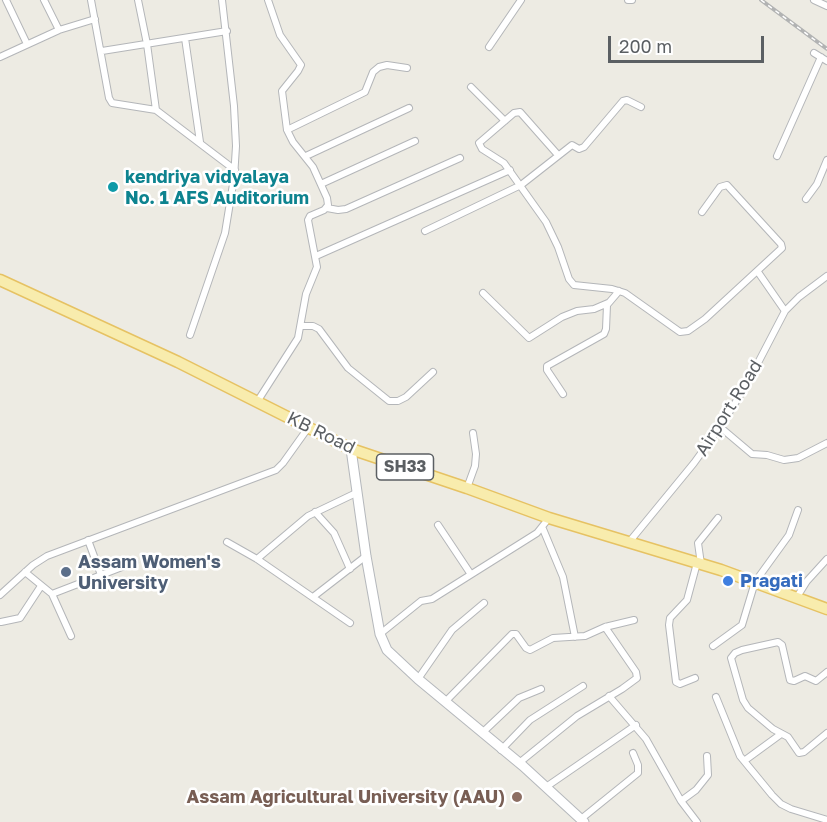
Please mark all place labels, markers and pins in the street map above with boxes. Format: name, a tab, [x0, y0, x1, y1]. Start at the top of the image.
place label: kendriya vidyalaya No. 1 AFS Auditorium	[125, 166, 309, 208]
marker: kendriya vidyalaya No. 1 AFS Auditorium	[106, 180, 120, 194]
place label: Assam Women's University	[78, 551, 221, 594]
marker: Assam Women's University	[59, 565, 73, 579]
place label: Pragati	[740, 570, 803, 592]
marker: Pragati	[721, 574, 735, 588]
place label: Assam Agricultural University (AAU)	[186, 786, 505, 808]
marker: Assam Agricultural University (AAU)	[510, 790, 524, 804]

